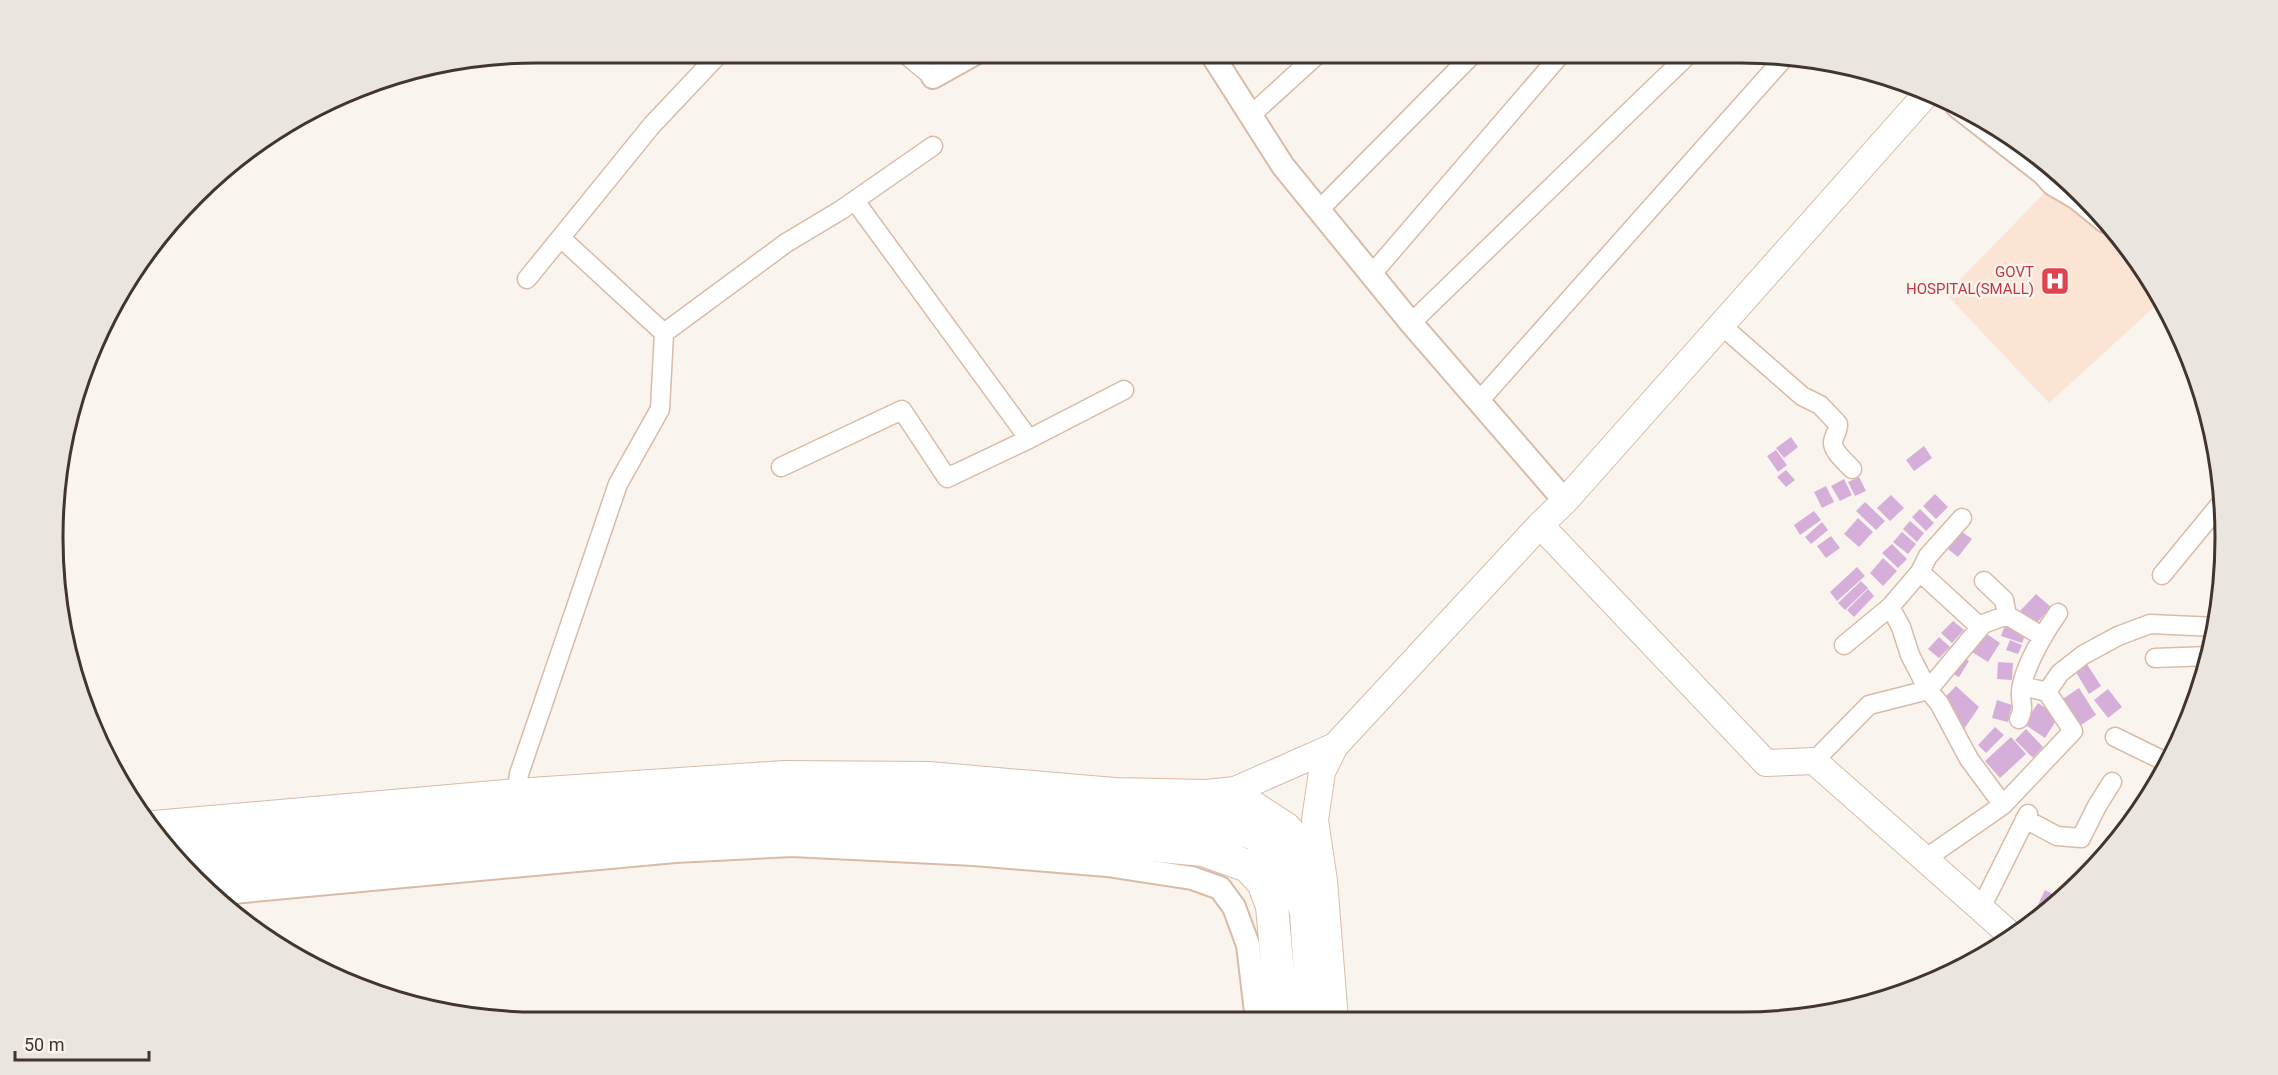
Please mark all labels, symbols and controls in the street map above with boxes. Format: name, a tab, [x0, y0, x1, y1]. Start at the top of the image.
place label: GOVT HOSPITAL(SMALL)	[1906, 263, 2034, 298]
hospital icon: GOVT HOSPITAL(SMALL)	[2039, 265, 2071, 297]
scale bar	[15, 1024, 148, 1062]
text: 50 m	[24, 1034, 64, 1055]

